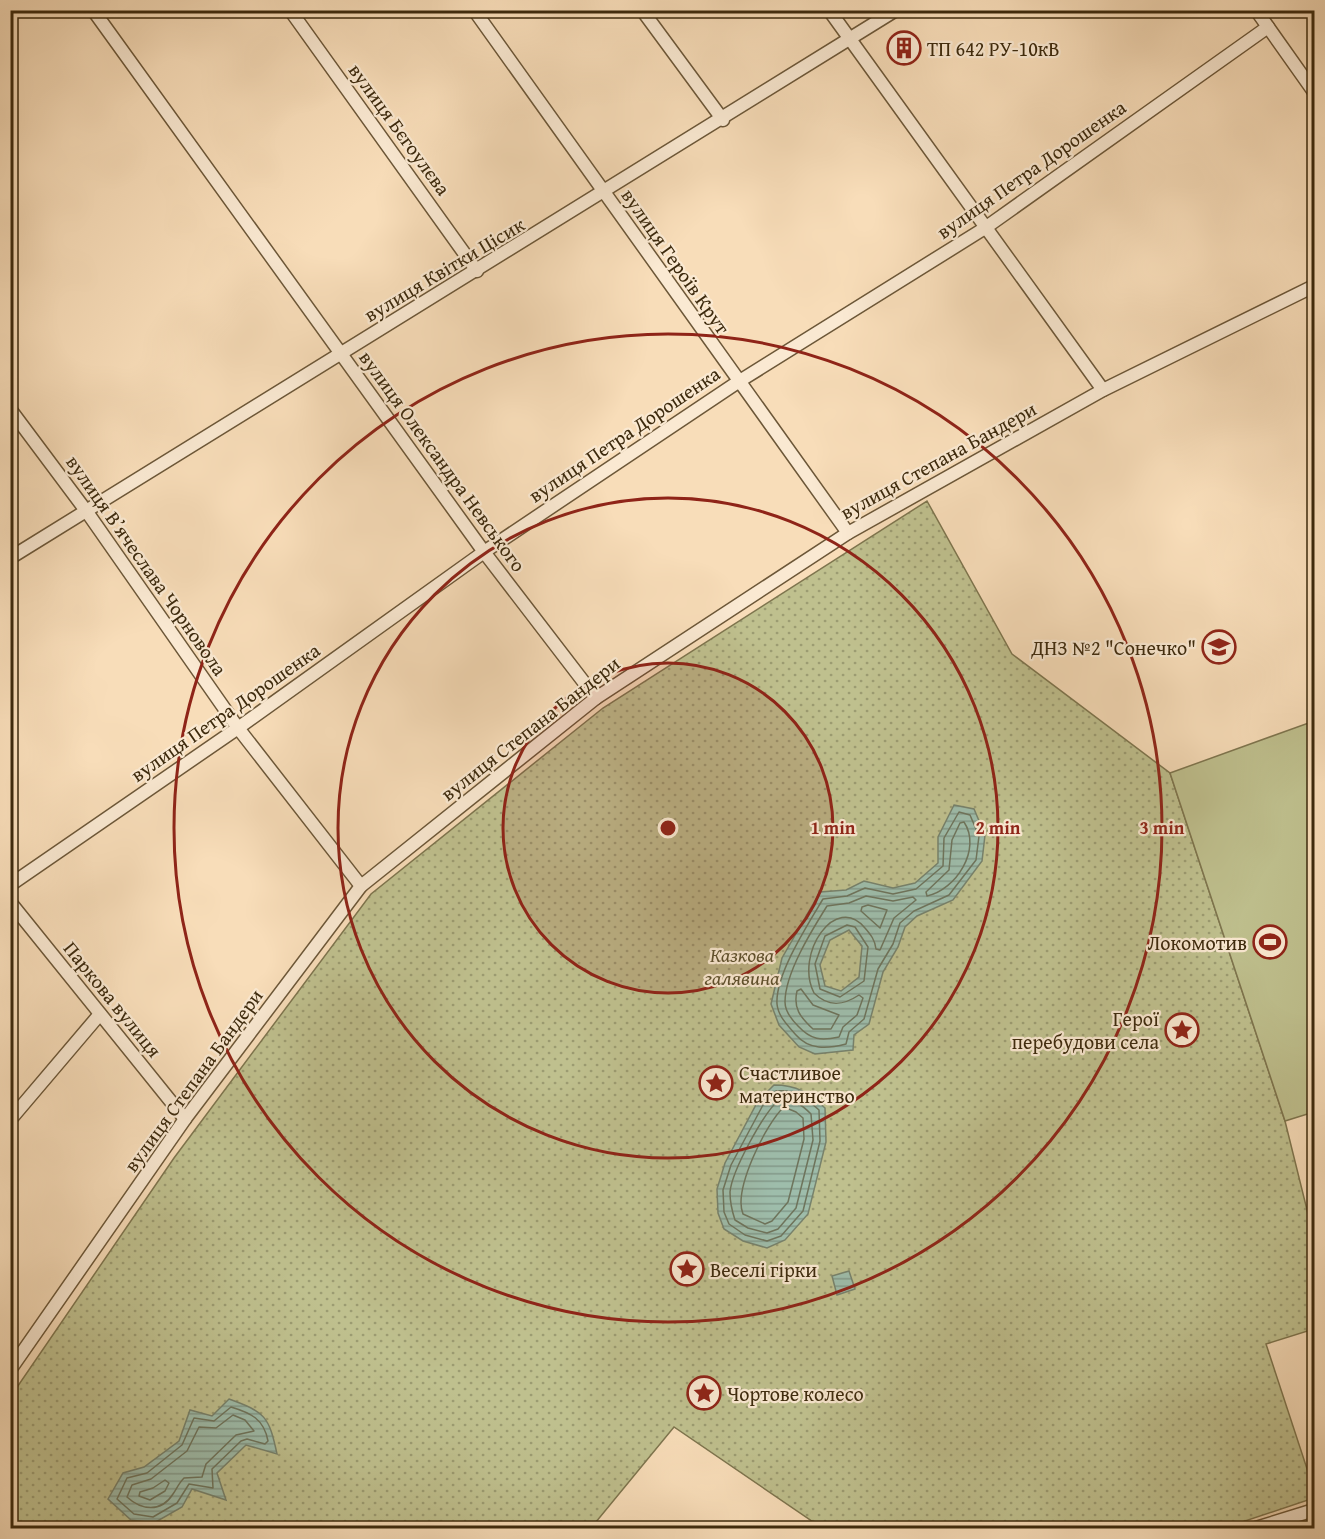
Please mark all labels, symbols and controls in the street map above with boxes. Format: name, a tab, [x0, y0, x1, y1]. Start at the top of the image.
building icon: ТП 642 РУ-10кВ	[886, 30, 922, 66]
place label: ТП 642 РУ-10кВ	[927, 34, 1060, 63]
street label: вулиця Бєгоулєва	[342, 57, 458, 201]
street label: вулиця Петра Дорошенка	[930, 92, 1132, 246]
street label: вулиця Героїв Крут	[615, 182, 737, 340]
street label: вулиця Квітки Цісик	[358, 209, 530, 328]
street label: вулиця Олександра Невського	[353, 344, 533, 578]
street label: вулиця Петра Дорошенка	[522, 359, 726, 509]
street label: вулиця Степана Бандери	[835, 394, 1042, 526]
street label: вулиця Вʼячеслава Чорновола	[60, 449, 235, 682]
school or university icon: ДНЗ №2 "Сонечко"	[1201, 629, 1237, 665]
place label: ДНЗ №2 "Сонечко"	[1030, 633, 1196, 662]
street label: вулиця Петра Дорошенка	[124, 635, 326, 789]
street label: вулиця Степана Бандери	[434, 649, 626, 807]
text: 1 min	[811, 814, 856, 841]
text: 2 min	[976, 814, 1021, 841]
text: 3 min	[1140, 814, 1185, 841]
centre of rings	[658, 818, 678, 838]
sports icon: Локомотив	[1252, 924, 1288, 960]
place label: Локомотив	[1148, 928, 1247, 957]
street label: Паркова вулиця	[57, 935, 169, 1063]
park label: Казкова галявина	[704, 940, 780, 992]
street label: вулиця Степана Бандери	[116, 982, 270, 1178]
place label: Герої перебудови села	[1012, 1004, 1159, 1056]
place icon: Герої перебудови села	[1164, 1012, 1200, 1048]
place label: Счастливое материнство	[739, 1058, 855, 1110]
place icon: Счастливое материнство	[698, 1065, 734, 1101]
place icon: Веселі гірки	[669, 1251, 705, 1287]
place label: Веселі гірки	[710, 1255, 817, 1284]
place icon: Чортове колесо	[686, 1375, 722, 1411]
place label: Чортове колесо	[727, 1379, 864, 1408]

